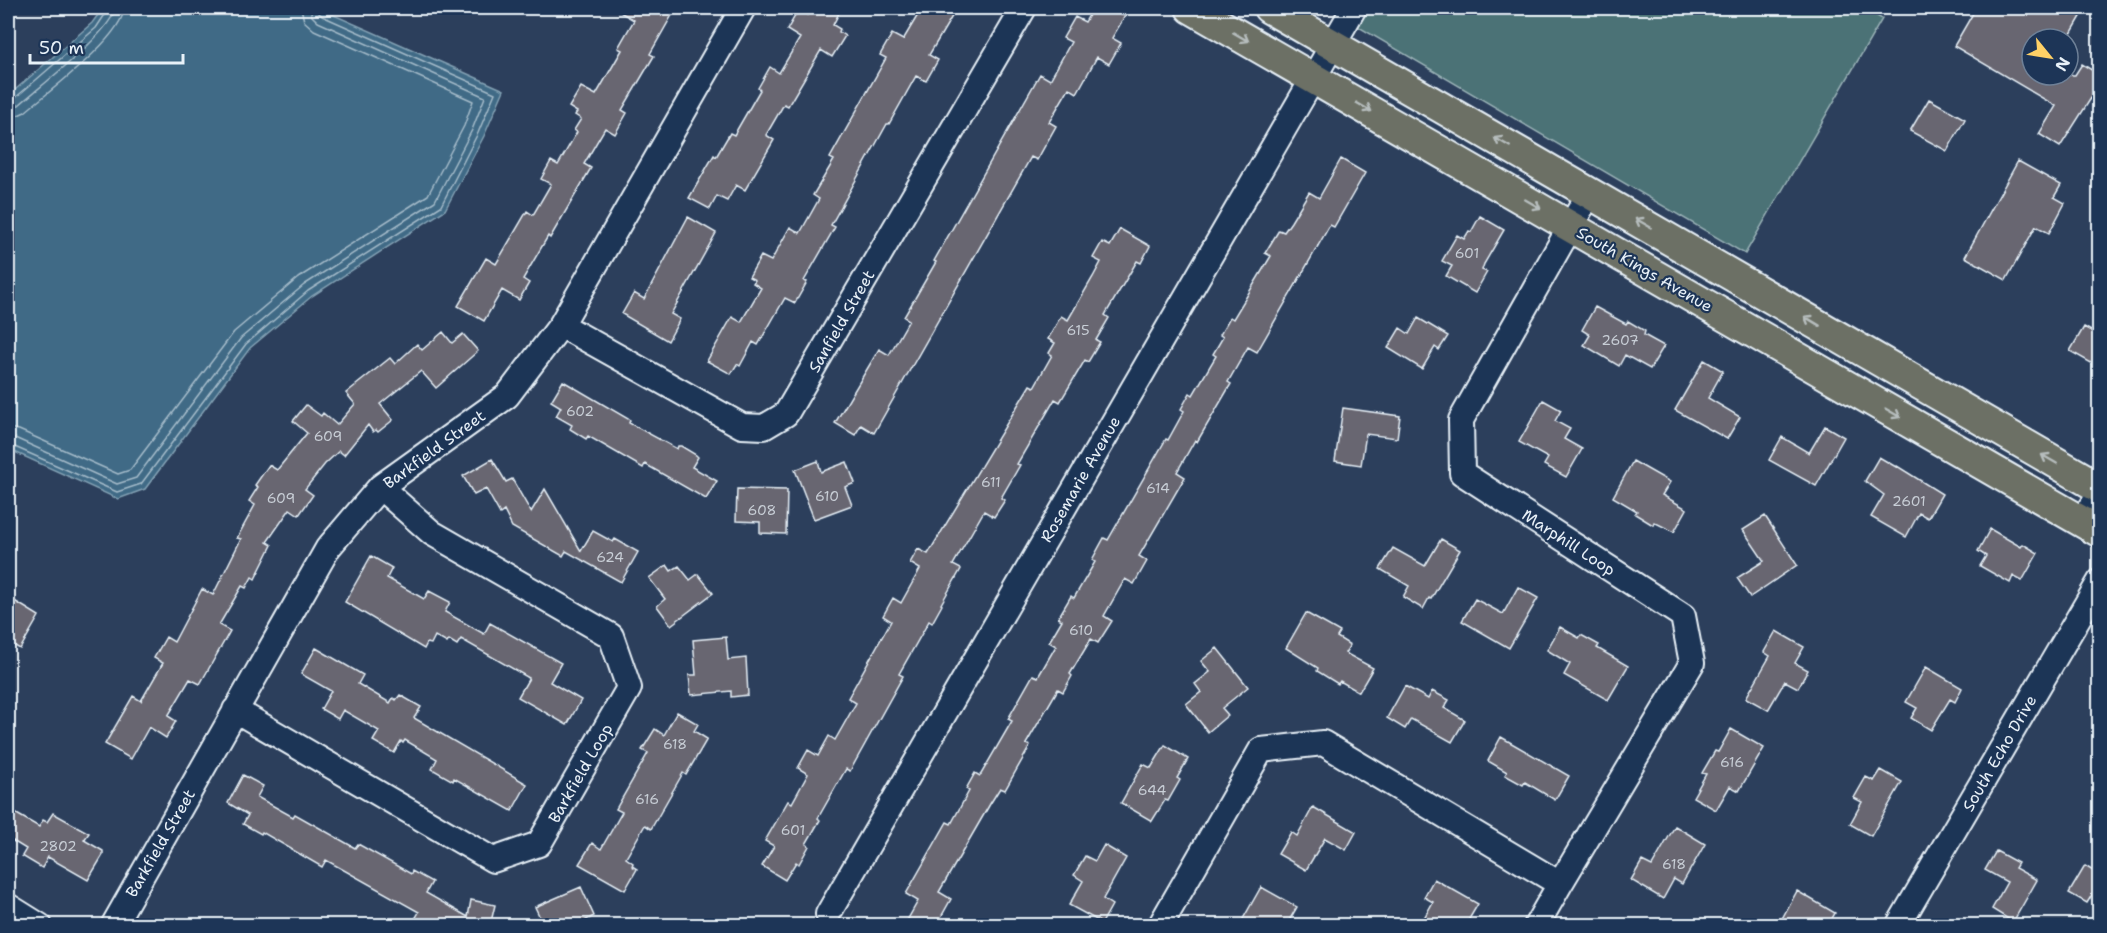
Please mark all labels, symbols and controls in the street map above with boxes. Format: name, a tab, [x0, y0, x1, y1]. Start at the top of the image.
scale bar	[30, 27, 183, 65]
north arrow	[2020, 27, 2080, 87]
one-way arrow	[1232, 31, 1249, 43]
text: 50 m	[39, 36, 84, 60]
text: N	[2050, 54, 2075, 75]
one-way arrow	[1355, 101, 1372, 113]
one-way arrow	[1494, 136, 1511, 148]
one-way arrow	[1524, 198, 1541, 210]
one-way arrow	[1635, 217, 1652, 229]
street label: South Kings Avenue	[1573, 222, 1716, 317]
house number: 601	[1455, 244, 1479, 262]
street label: Sanfield Street	[804, 266, 879, 376]
one-way arrow	[1804, 315, 1821, 327]
house number: 615	[1067, 321, 1089, 339]
house number: 2607	[1601, 331, 1639, 349]
house number: 602	[566, 402, 594, 420]
street label: Barkfield Street	[379, 405, 490, 494]
one-way arrow	[1884, 407, 1901, 419]
street label: Rosemarie Avenue	[1036, 412, 1125, 546]
house number: 609	[314, 427, 342, 445]
one-way arrow	[2041, 452, 2058, 464]
house number: 611	[981, 473, 1001, 491]
house number: 614	[1146, 479, 1170, 497]
house number: 610	[815, 487, 839, 505]
house number: 609	[267, 489, 295, 507]
house number: 2601	[1892, 492, 1926, 510]
house number: 608	[748, 501, 776, 519]
street label: Marphill Loop	[1518, 504, 1619, 580]
house number: 624	[596, 548, 624, 566]
house number: 610	[1069, 621, 1093, 639]
street label: South Echo Drive	[1958, 691, 2041, 815]
street label: Barkfield Loop	[544, 720, 617, 827]
house number: 618	[663, 735, 687, 753]
house number: 616	[1720, 753, 1744, 771]
house number: 644	[1138, 781, 1166, 799]
street label: Barkfield Street	[121, 785, 200, 901]
house number: 616	[635, 790, 659, 808]
house number: 601	[781, 821, 805, 839]
house number: 2802	[39, 837, 77, 855]
house number: 618	[1662, 855, 1686, 873]

